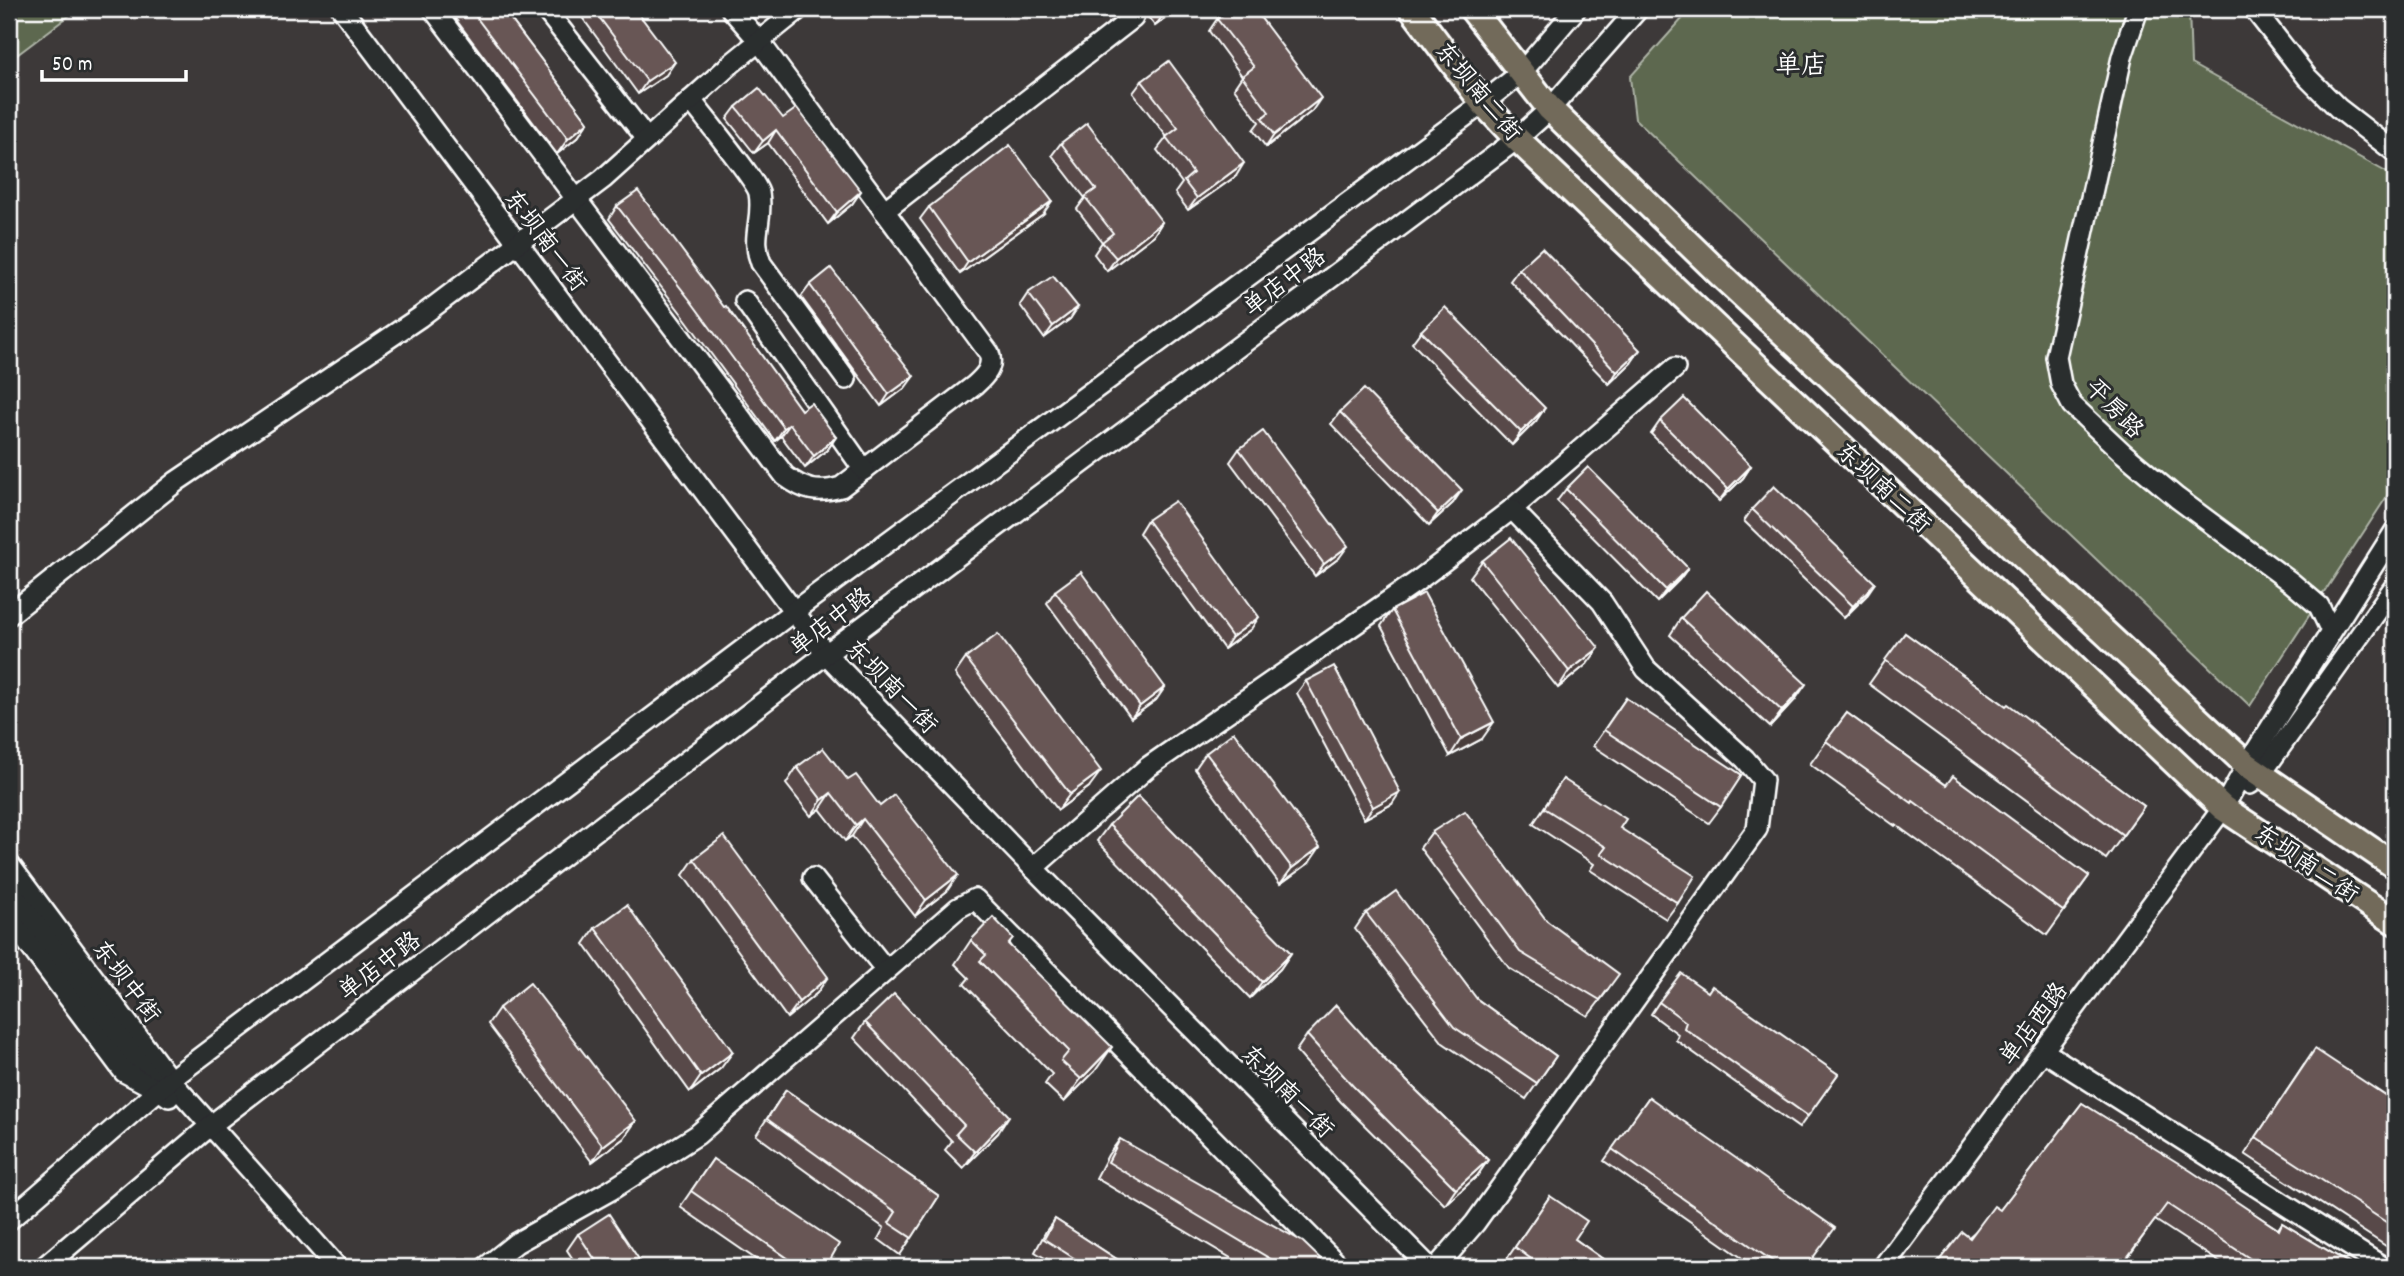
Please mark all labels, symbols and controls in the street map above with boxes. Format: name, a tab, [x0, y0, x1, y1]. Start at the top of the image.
street label: 东坝南二街	[1425, 36, 1528, 150]
scale bar	[42, 38, 186, 82]
district label: 单店	[1775, 49, 1827, 86]
text: 50 m	[52, 51, 92, 81]
street label: 东坝南一街	[494, 184, 593, 300]
street label: 单店中路	[1237, 241, 1334, 326]
street label: 平房路	[2076, 372, 2150, 448]
street label: 东坝南二街	[1826, 436, 1937, 543]
street label: 单店中路	[783, 581, 880, 666]
street label: 东坝南一街	[836, 633, 944, 743]
street label: 东坝南二街	[2246, 818, 2365, 913]
street label: 单店中路	[332, 925, 429, 1010]
street label: 东坝中街	[82, 934, 167, 1031]
street label: 单店西路	[1993, 976, 2078, 1073]
street label: 东坝南一街	[1231, 1039, 1340, 1148]

